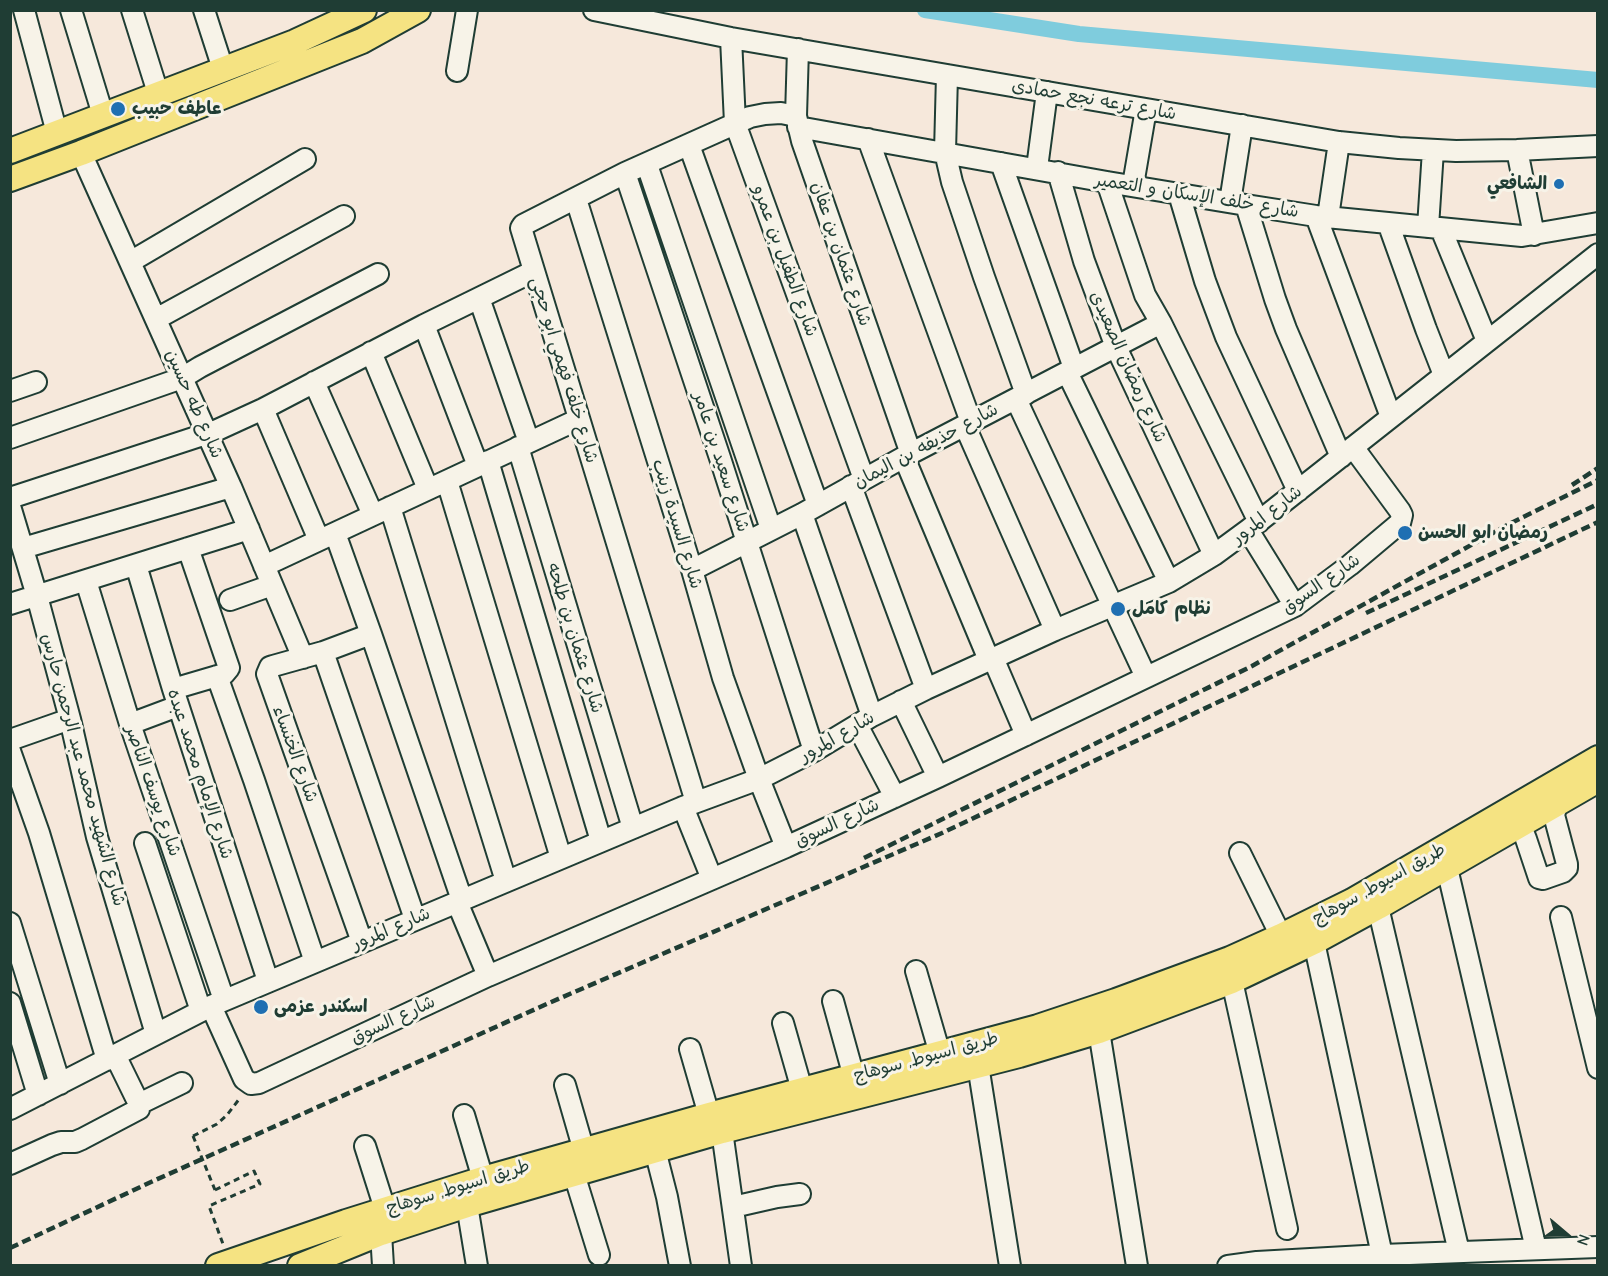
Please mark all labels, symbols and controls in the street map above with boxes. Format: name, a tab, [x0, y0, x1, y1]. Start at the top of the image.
street label: شارع ترعه نجع حمادى	[1010, 75, 1178, 125]
place label: عاطف حبيب	[132, 98, 221, 120]
marker: عاطف حبيب	[109, 100, 127, 118]
street label: شارع خلف الإسكان و التعمير	[1094, 169, 1300, 223]
place label: الشافعي	[1487, 173, 1547, 195]
marker: الشافعي	[1552, 177, 1566, 191]
street label: شارع عثمان بن عفان	[806, 179, 876, 329]
street label: شارع الطفيل بن عمرو	[748, 182, 822, 340]
street label: شارع خلف فهمي ابو حجى	[525, 274, 603, 466]
street label: شارع رمضان الصعيدى	[1085, 288, 1171, 446]
street label: شارع طه حسين	[160, 346, 228, 462]
street label: شارع سعيد بن عامر	[688, 389, 754, 535]
street label: شارع حذيفه بن اليمان	[850, 399, 1002, 493]
street label: شارع السيدة زينب	[647, 456, 707, 592]
street label: شارع المرور	[1228, 481, 1306, 549]
place label: رمضان ابو الحسن	[1418, 522, 1548, 544]
marker: رمضان ابو الحسن	[1396, 524, 1414, 542]
street label: شارع السوق	[1278, 549, 1364, 619]
street label: شارع عثمان بن طلحه	[542, 560, 608, 716]
place label: نظام كامل	[1132, 598, 1211, 620]
marker: نظام كامل	[1109, 600, 1127, 618]
street label: شارع الشهيد محمد عبد الرحمن حارس	[36, 631, 130, 909]
street label: شارع الإمام محمد عبده	[162, 686, 238, 862]
street label: شارع الخنساء	[268, 703, 322, 805]
street label: شارع المرور	[796, 707, 878, 767]
street label: شارع يوسف الناصر	[120, 723, 186, 859]
street label: شارع السوق	[791, 794, 883, 852]
street label: طريق اسيوط, سوهاج	[1309, 838, 1449, 930]
street label: شارع المرور	[348, 903, 434, 955]
street label: شارع السوق	[347, 991, 439, 1049]
place label: اسكندر عزمى	[274, 996, 368, 1018]
marker: اسكندر عزمى	[252, 998, 270, 1016]
street label: طريق اسيوط, سوهاج	[851, 1027, 1001, 1087]
street label: طريق اسيوط, سوهاج	[384, 1155, 532, 1219]
north arrow	[1536, 1204, 1596, 1264]
text: N	[1573, 1232, 1593, 1248]

